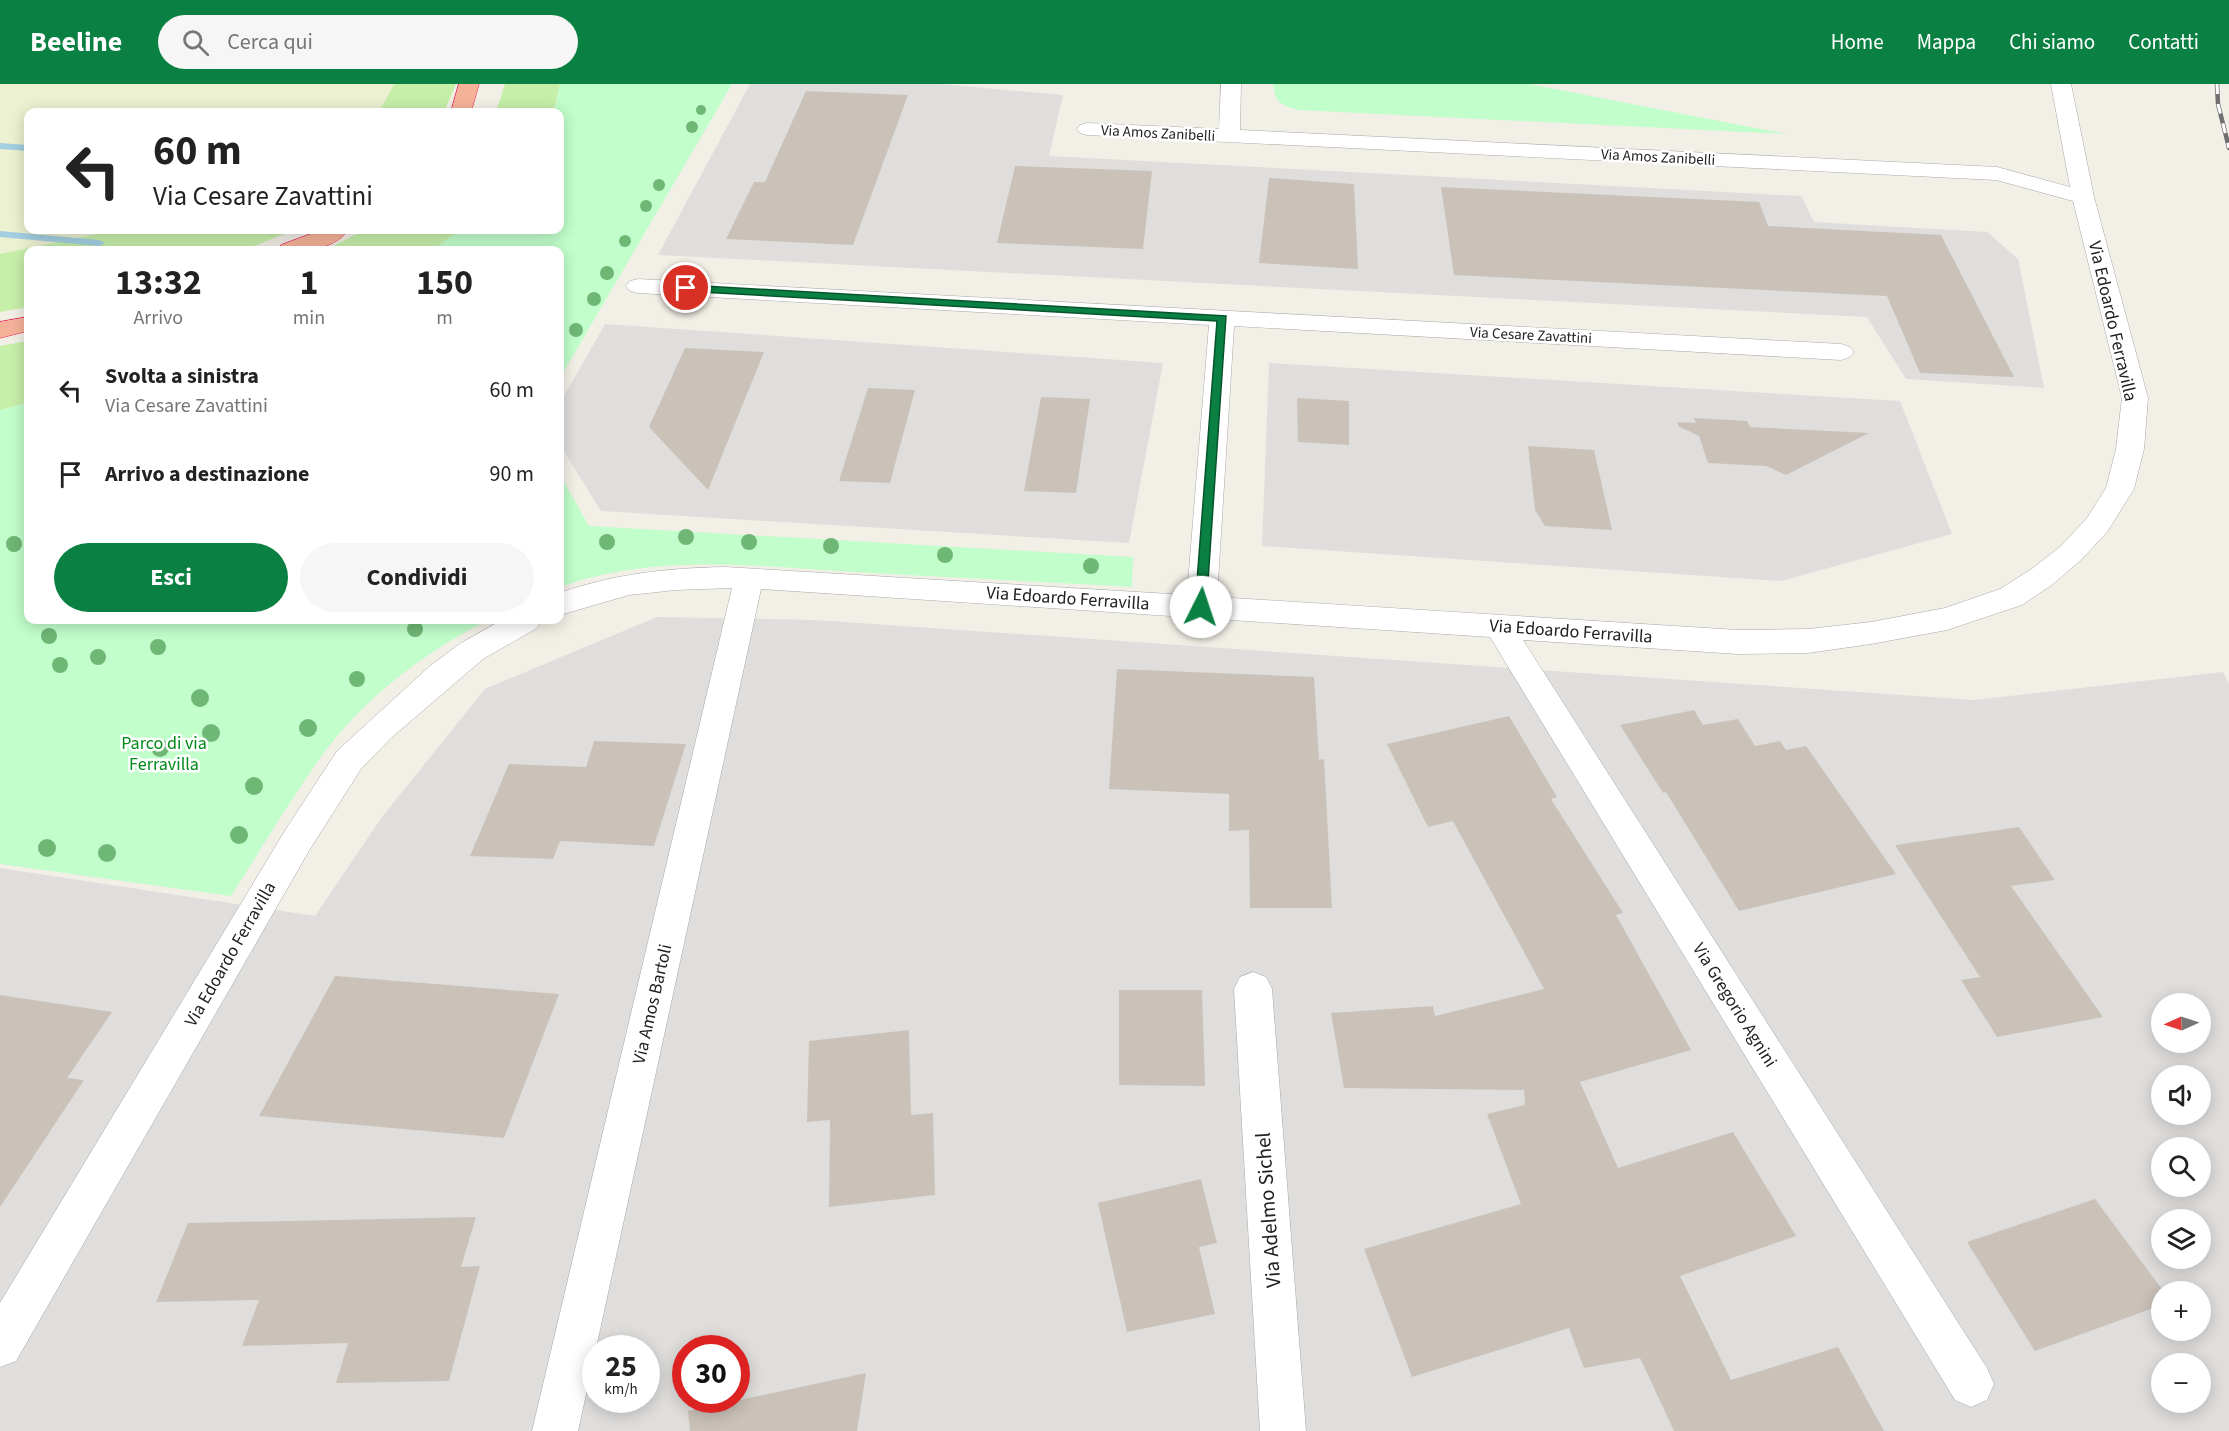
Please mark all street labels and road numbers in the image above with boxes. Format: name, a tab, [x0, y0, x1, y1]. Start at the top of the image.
street label: Via Amos Zanibelli	[1100, 120, 1216, 147]
street label: Via Amos Zanibelli	[1600, 144, 1716, 171]
street label: Via Edoardo Ferravilla	[2082, 239, 2143, 404]
street label: Via Cesare Zavattini	[1469, 322, 1593, 349]
street label: Via Edoardo Ferravilla	[986, 580, 1150, 617]
street label: Via Edoardo Ferravilla	[1489, 613, 1653, 650]
street label: Via Edoardo Ferravilla	[179, 877, 282, 1031]
street label: Via Gregorio Agnini	[1686, 938, 1783, 1072]
street label: Via Amos Bartoli	[627, 942, 678, 1067]
street label: Via Adelmo Sichel	[1248, 1131, 1288, 1289]

